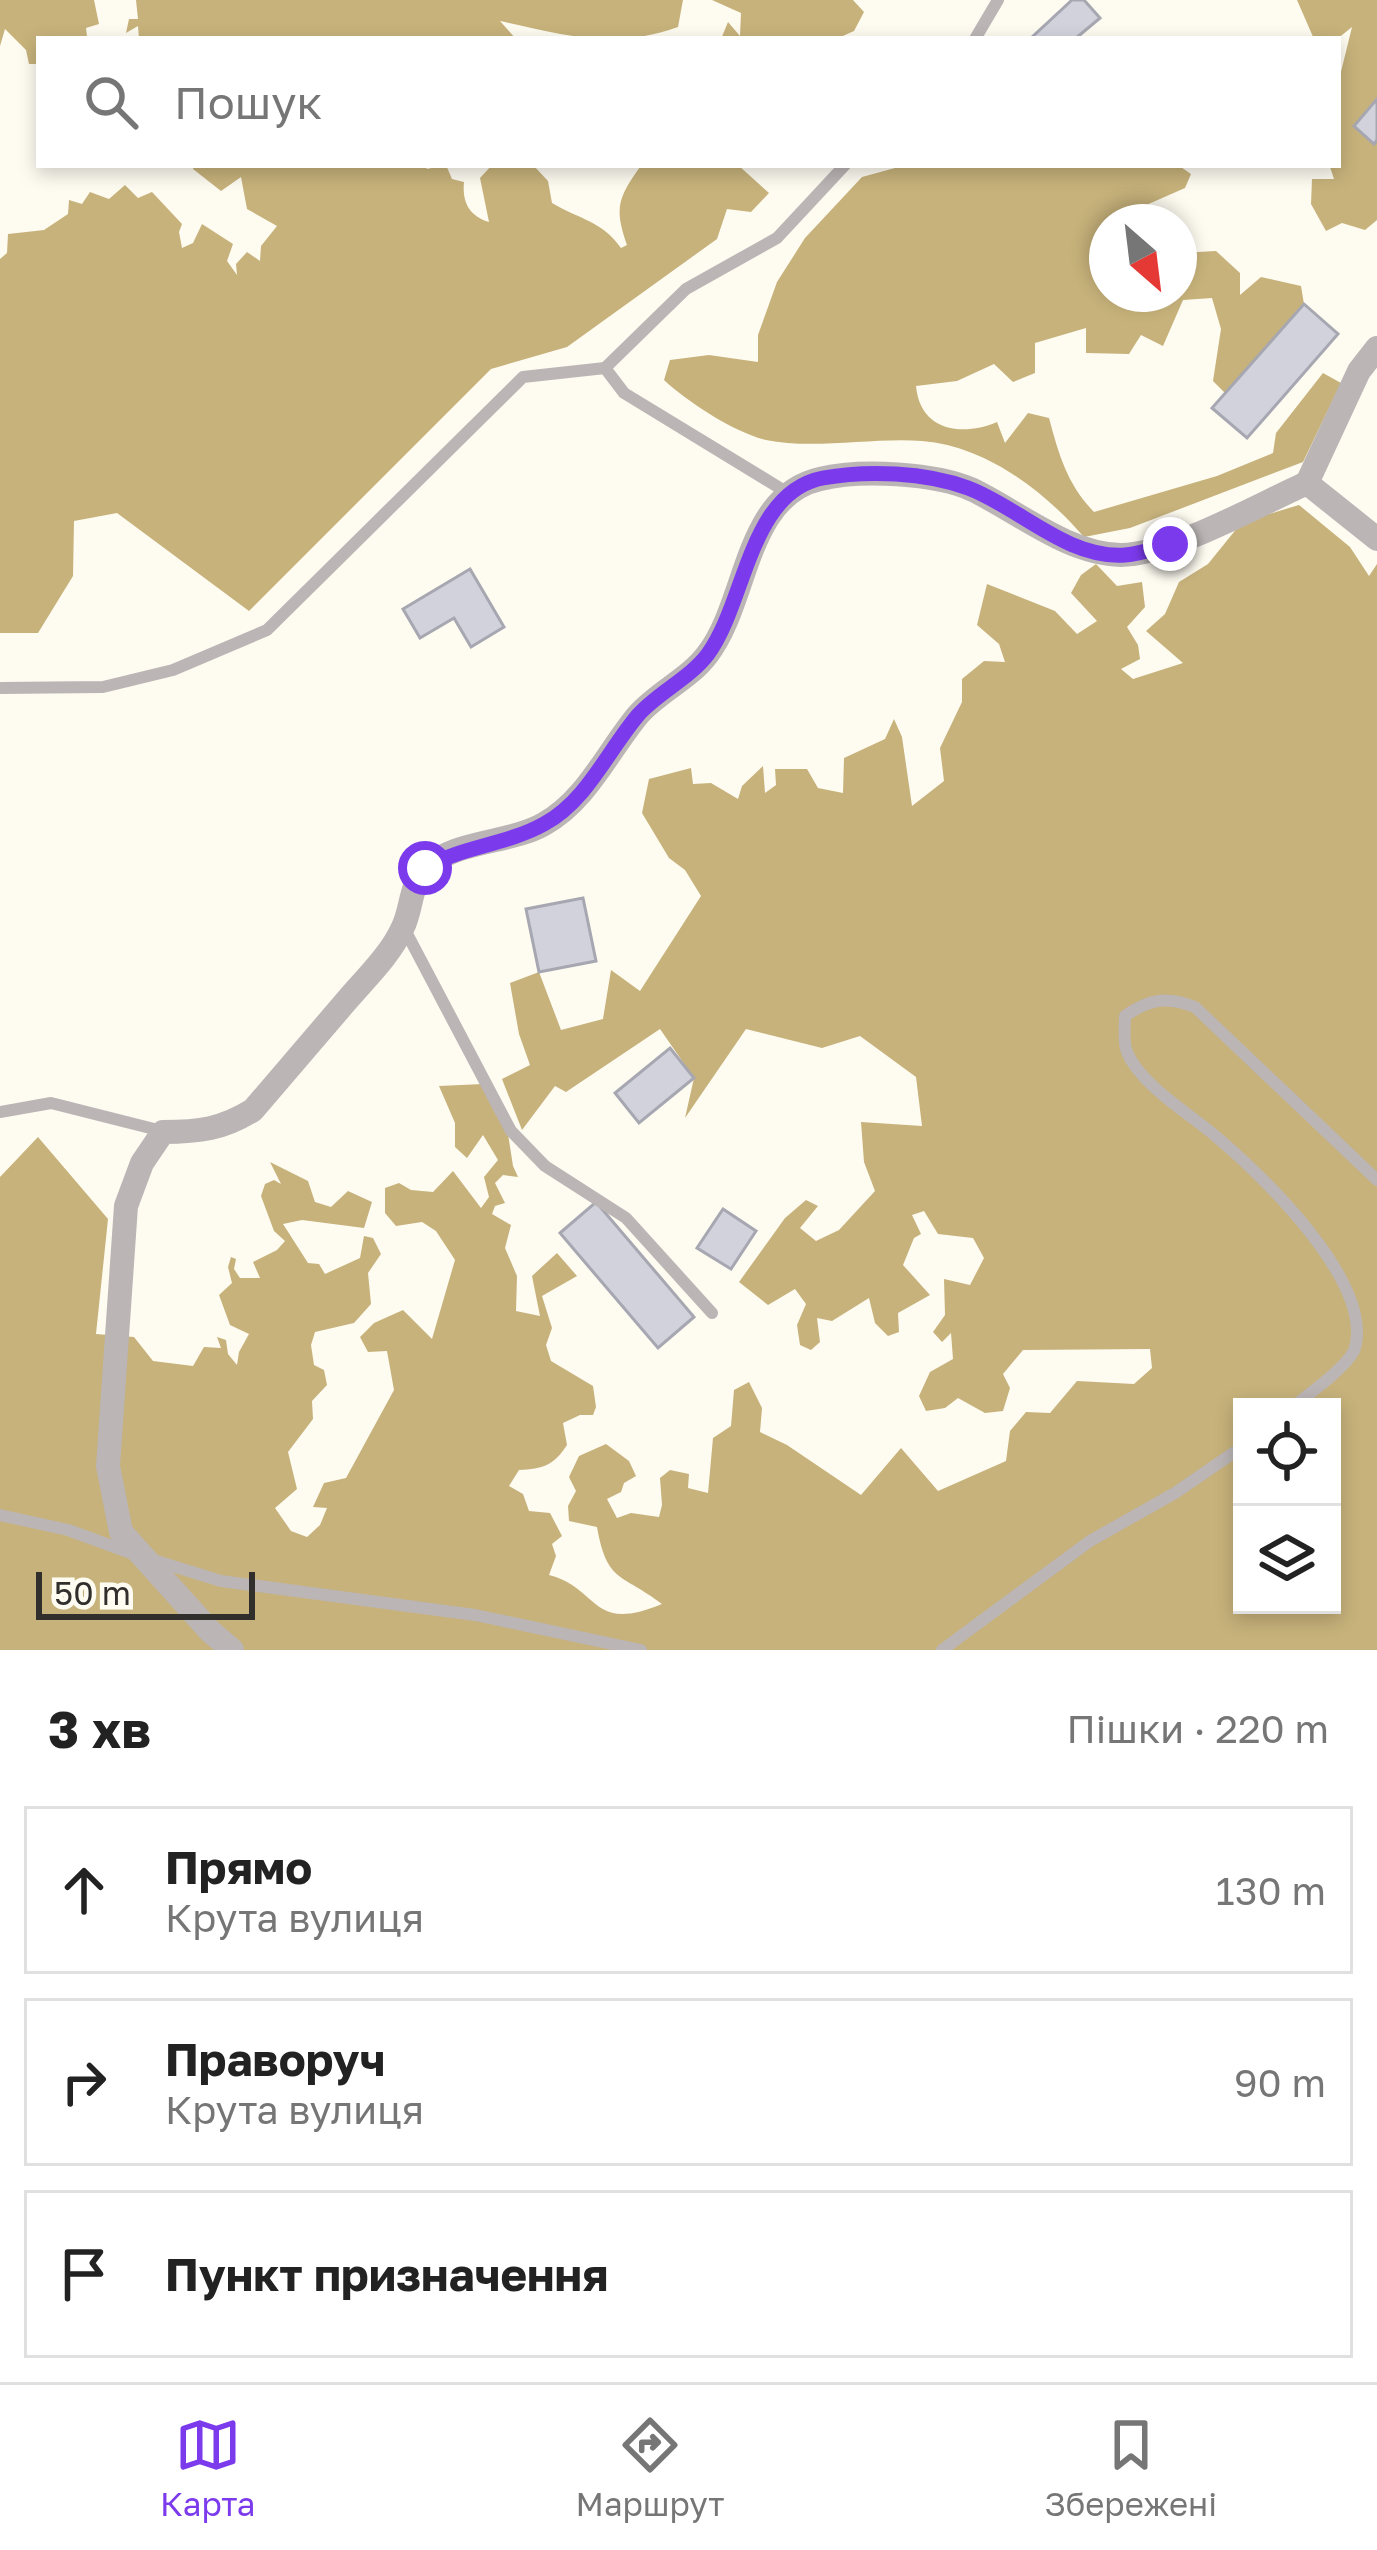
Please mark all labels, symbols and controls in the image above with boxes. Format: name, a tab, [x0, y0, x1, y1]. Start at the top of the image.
search box	[36, 36, 1341, 168]
icon: search	[78, 69, 144, 135]
text: Пошук	[174, 75, 322, 129]
north arrow	[1089, 204, 1197, 312]
route end	[1143, 517, 1197, 571]
route start	[398, 841, 452, 895]
map controls	[1233, 1398, 1341, 1614]
button: locate	[1233, 1398, 1341, 1506]
button: layers	[1233, 1506, 1341, 1614]
scale bar	[36, 1566, 255, 1619]
text: 50 m	[54, 1573, 131, 1612]
text: 3 хв	[48, 1698, 151, 1759]
text: Пішки · 220 m	[1067, 1705, 1329, 1752]
text: Прямо	[165, 1840, 312, 1894]
icon: ahead	[51, 1857, 117, 1923]
text: 130 m	[1216, 1867, 1326, 1914]
text: Крута вулиця	[165, 1894, 424, 1941]
text: Праворуч	[165, 2032, 386, 2086]
icon: right	[51, 2049, 117, 2115]
text: 90 m	[1234, 2059, 1326, 2106]
text: Крута вулиця	[165, 2086, 424, 2133]
icon: arrive	[51, 2241, 117, 2307]
text: Пункт призначення	[165, 2247, 608, 2301]
tab: Карта	[160, 2412, 256, 2523]
tab: Маршрут	[576, 2412, 725, 2523]
tab: Збережені	[1044, 2412, 1217, 2523]

